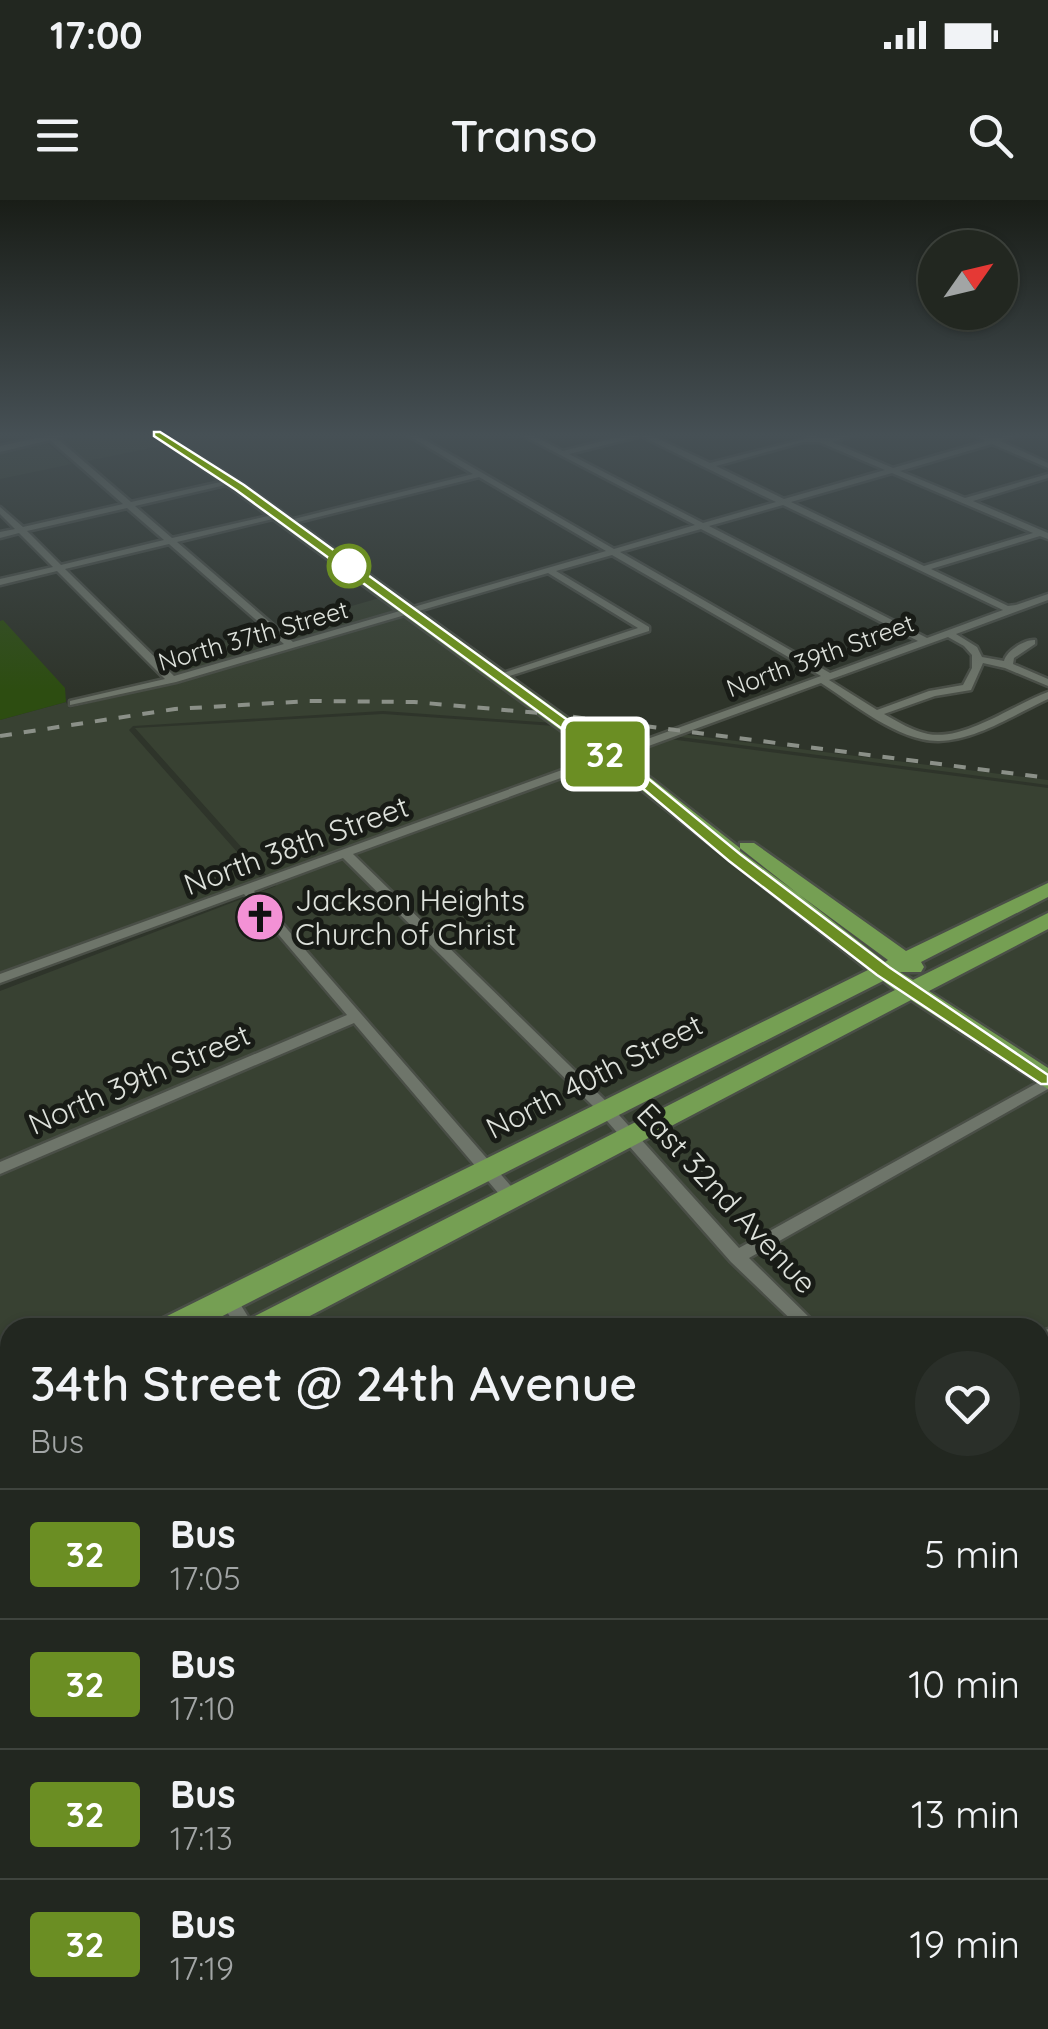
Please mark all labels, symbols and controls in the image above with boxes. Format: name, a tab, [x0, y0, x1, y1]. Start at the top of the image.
text: 17:00	[50, 11, 143, 59]
text: Transo	[450, 107, 598, 163]
icon: menu	[30, 108, 85, 163]
icon: search	[963, 108, 1018, 163]
north arrow	[918, 230, 1018, 330]
map controls	[918, 230, 1018, 330]
unlabelled marker	[328, 545, 370, 587]
street label: North 37th Street	[154, 593, 352, 677]
street label: North 39th Street	[722, 607, 918, 703]
line badge: 32	[560, 722, 650, 786]
text: 32	[586, 732, 624, 776]
street label: North 38th Street	[179, 787, 413, 903]
place label: Jackson Heights Church of Christ	[295, 881, 525, 953]
church icon: Jackson Heights Church of Christ	[234, 891, 286, 943]
street label: North 40th Street	[479, 1005, 709, 1147]
street label: North 39th Street	[23, 1015, 255, 1143]
street label: East 32nd Avenue	[629, 1095, 825, 1301]
button: heart	[915, 1351, 1020, 1456]
text: 34th Street @ 24th Avenue	[30, 1353, 637, 1413]
text: Bus	[30, 1421, 84, 1461]
text: Bus	[170, 1510, 236, 1558]
text: 5 min	[924, 1530, 1020, 1578]
text: 32	[66, 1532, 104, 1576]
text: 17:05	[170, 1558, 241, 1598]
text: Bus	[170, 1640, 236, 1688]
text: 10 min	[908, 1660, 1020, 1708]
text: 32	[66, 1662, 104, 1706]
text: 17:10	[170, 1688, 235, 1728]
text: Bus	[170, 1770, 236, 1818]
text: 13 min	[911, 1790, 1020, 1838]
text: 32	[66, 1792, 104, 1836]
text: 17:13	[170, 1818, 233, 1858]
text: Bus	[170, 1900, 236, 1948]
text: 19 min	[910, 1920, 1020, 1968]
text: 32	[66, 1922, 104, 1966]
text: 17:19	[170, 1948, 234, 1988]

